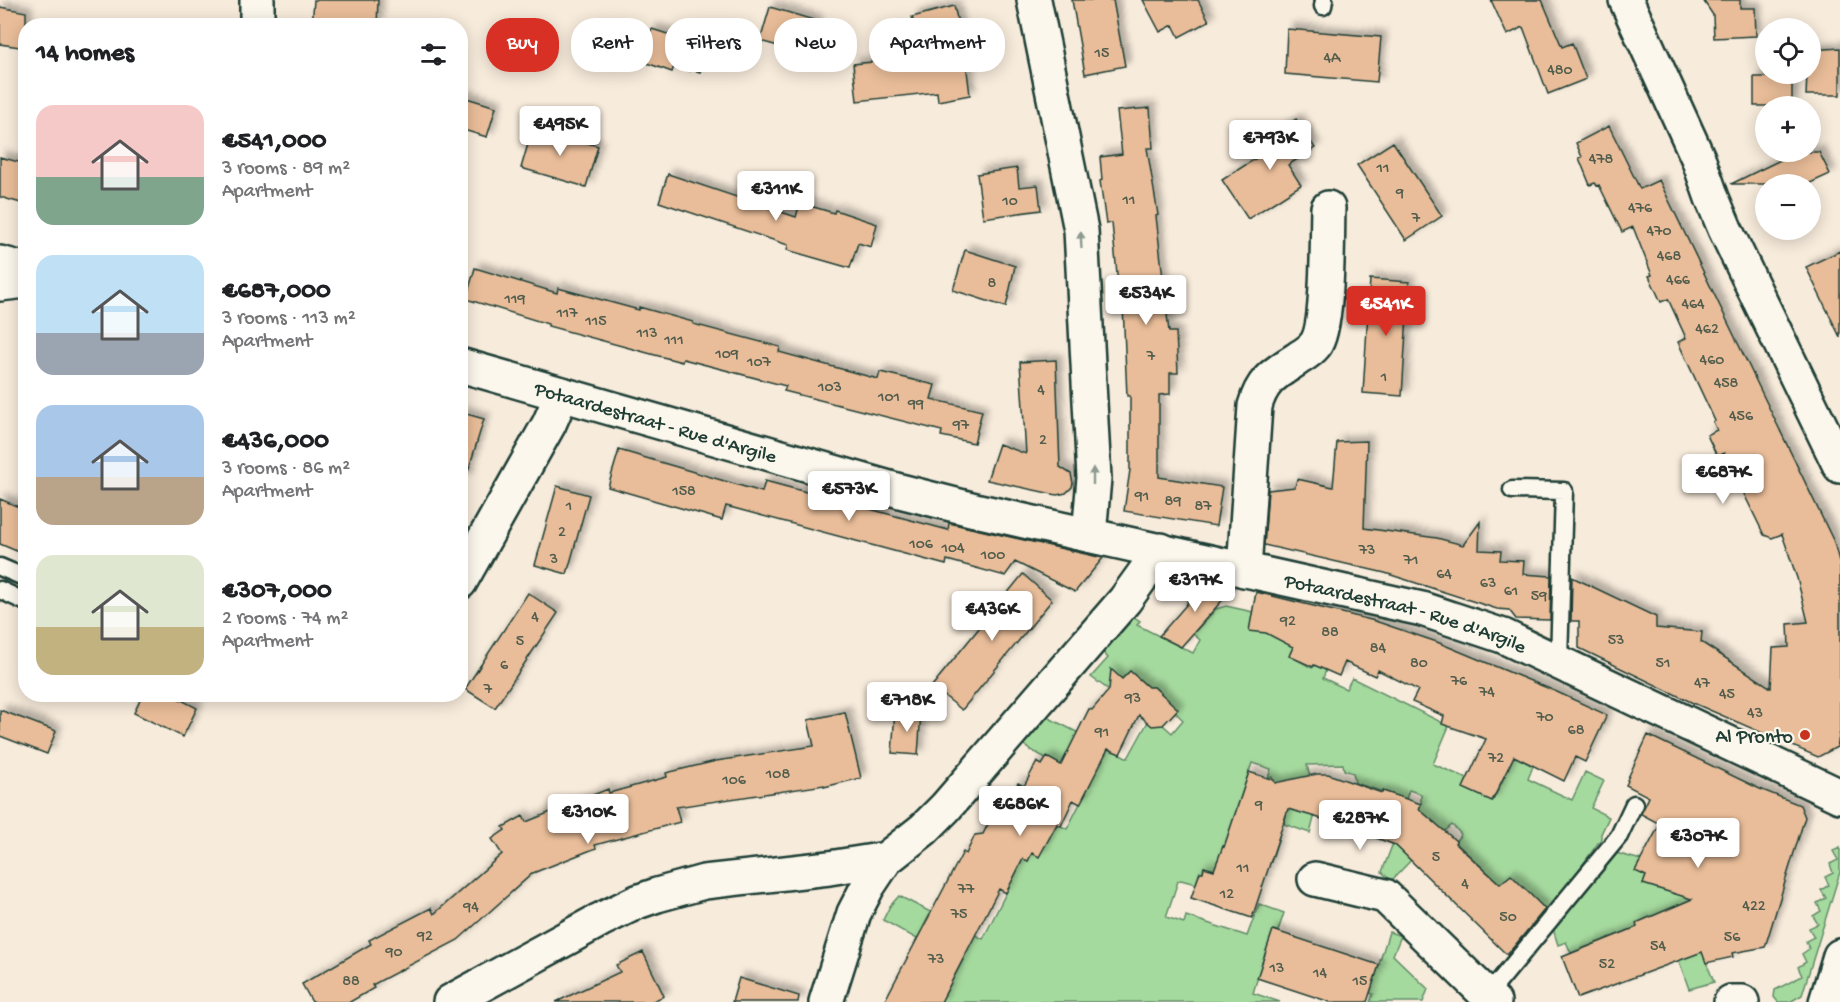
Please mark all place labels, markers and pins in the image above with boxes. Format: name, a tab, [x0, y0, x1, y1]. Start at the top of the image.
pin: €495K	[518, 106, 602, 157]
pin: €793K	[1228, 120, 1312, 171]
pin: €311K	[734, 171, 818, 222]
pin: €534K	[1104, 275, 1188, 326]
pin: €541K	[1344, 286, 1428, 337]
pin: €687K	[1681, 454, 1765, 505]
pin: €573K	[807, 471, 891, 522]
pin: €317K	[1153, 562, 1237, 613]
pin: €436K	[950, 591, 1034, 642]
pin: €718K	[865, 682, 949, 733]
place label: Al Pronto	[1716, 727, 1793, 750]
marker: Al Pronto	[1798, 728, 1812, 742]
pin: €686K	[978, 786, 1062, 837]
pin: €310K	[546, 794, 630, 845]
pin: €287K	[1318, 800, 1402, 851]
pin: €307K	[1656, 818, 1740, 869]

